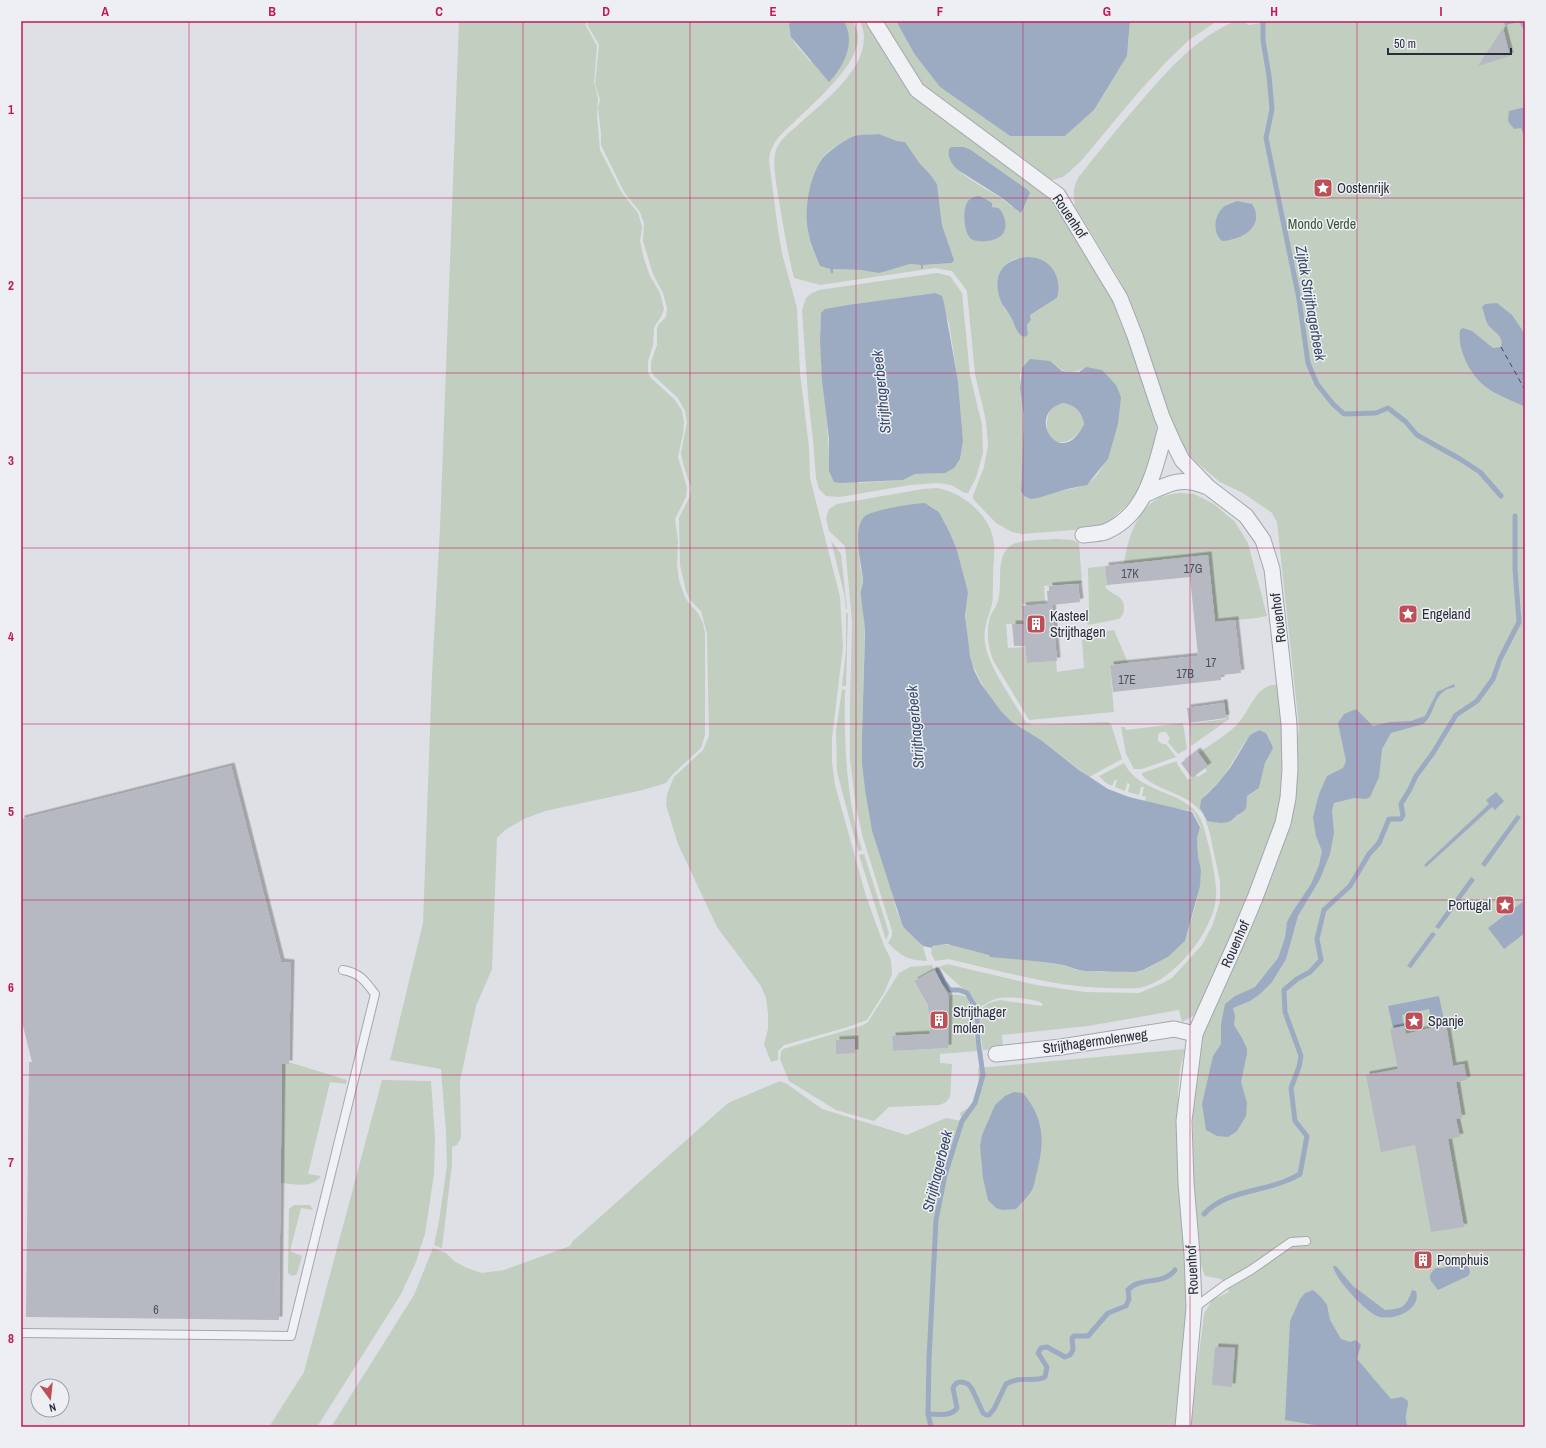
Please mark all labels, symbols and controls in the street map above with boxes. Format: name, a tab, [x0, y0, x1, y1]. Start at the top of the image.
text: A	[101, 3, 109, 20]
text: B	[268, 3, 276, 20]
text: C	[435, 3, 443, 20]
text: D	[602, 3, 610, 20]
text: E	[769, 3, 777, 20]
text: F	[937, 3, 944, 20]
text: G	[1103, 3, 1111, 20]
text: H	[1270, 3, 1278, 20]
text: I	[1440, 3, 1443, 20]
scale bar	[1388, 30, 1511, 56]
text: 50 m	[1394, 36, 1416, 52]
text: 1	[8, 101, 14, 118]
place icon: Oostenrijk	[1312, 177, 1334, 199]
place label: Oostenrijk	[1337, 179, 1390, 197]
street label: Rouenhof	[1049, 190, 1092, 242]
park label: Mondo Verde	[1288, 215, 1356, 233]
water label: Zijtak Strijthagerbeek	[1290, 243, 1332, 363]
text: 2	[8, 277, 14, 294]
water label: Strijthagerbeek	[866, 349, 896, 435]
text: 3	[8, 452, 14, 469]
house number: 17G	[1184, 561, 1202, 577]
house number: 17K	[1121, 566, 1139, 582]
street label: Rouenhof	[1266, 591, 1290, 644]
place icon: Engeland	[1397, 603, 1419, 625]
place label: Engeland	[1422, 605, 1471, 623]
place label: Kasteel Strijthagen	[1050, 607, 1106, 641]
building icon: Kasteel Strijthagen	[1025, 613, 1047, 635]
text: 4	[8, 628, 14, 645]
house number: 17	[1206, 655, 1217, 671]
house number: 17B	[1176, 666, 1194, 682]
house number: 17E	[1118, 672, 1136, 688]
water label: Strijthagerbeek	[901, 684, 929, 769]
text: 5	[8, 803, 14, 820]
place icon: Portugal	[1494, 894, 1516, 916]
place label: Portugal	[1448, 896, 1491, 914]
street label: Rouenhof	[1217, 917, 1254, 970]
text: 6	[8, 979, 14, 996]
place label: Strijthager molen	[953, 1003, 1006, 1037]
building icon: Strijthager molen	[928, 1009, 950, 1031]
place icon: Spanje	[1403, 1010, 1425, 1032]
place label: Spanje	[1428, 1012, 1464, 1030]
street label: Strijthagermolenweg	[1042, 1025, 1149, 1057]
water label: Strijthagerbeek	[917, 1127, 957, 1214]
text: 7	[8, 1154, 14, 1171]
street label: Rouenhof	[1182, 1244, 1202, 1295]
building icon: Pomphuis	[1412, 1249, 1434, 1271]
place label: Pomphuis	[1437, 1251, 1489, 1269]
house number: 6	[153, 1302, 159, 1318]
text: 8	[8, 1330, 14, 1347]
north arrow	[30, 1378, 70, 1418]
text: N	[48, 1400, 58, 1415]

